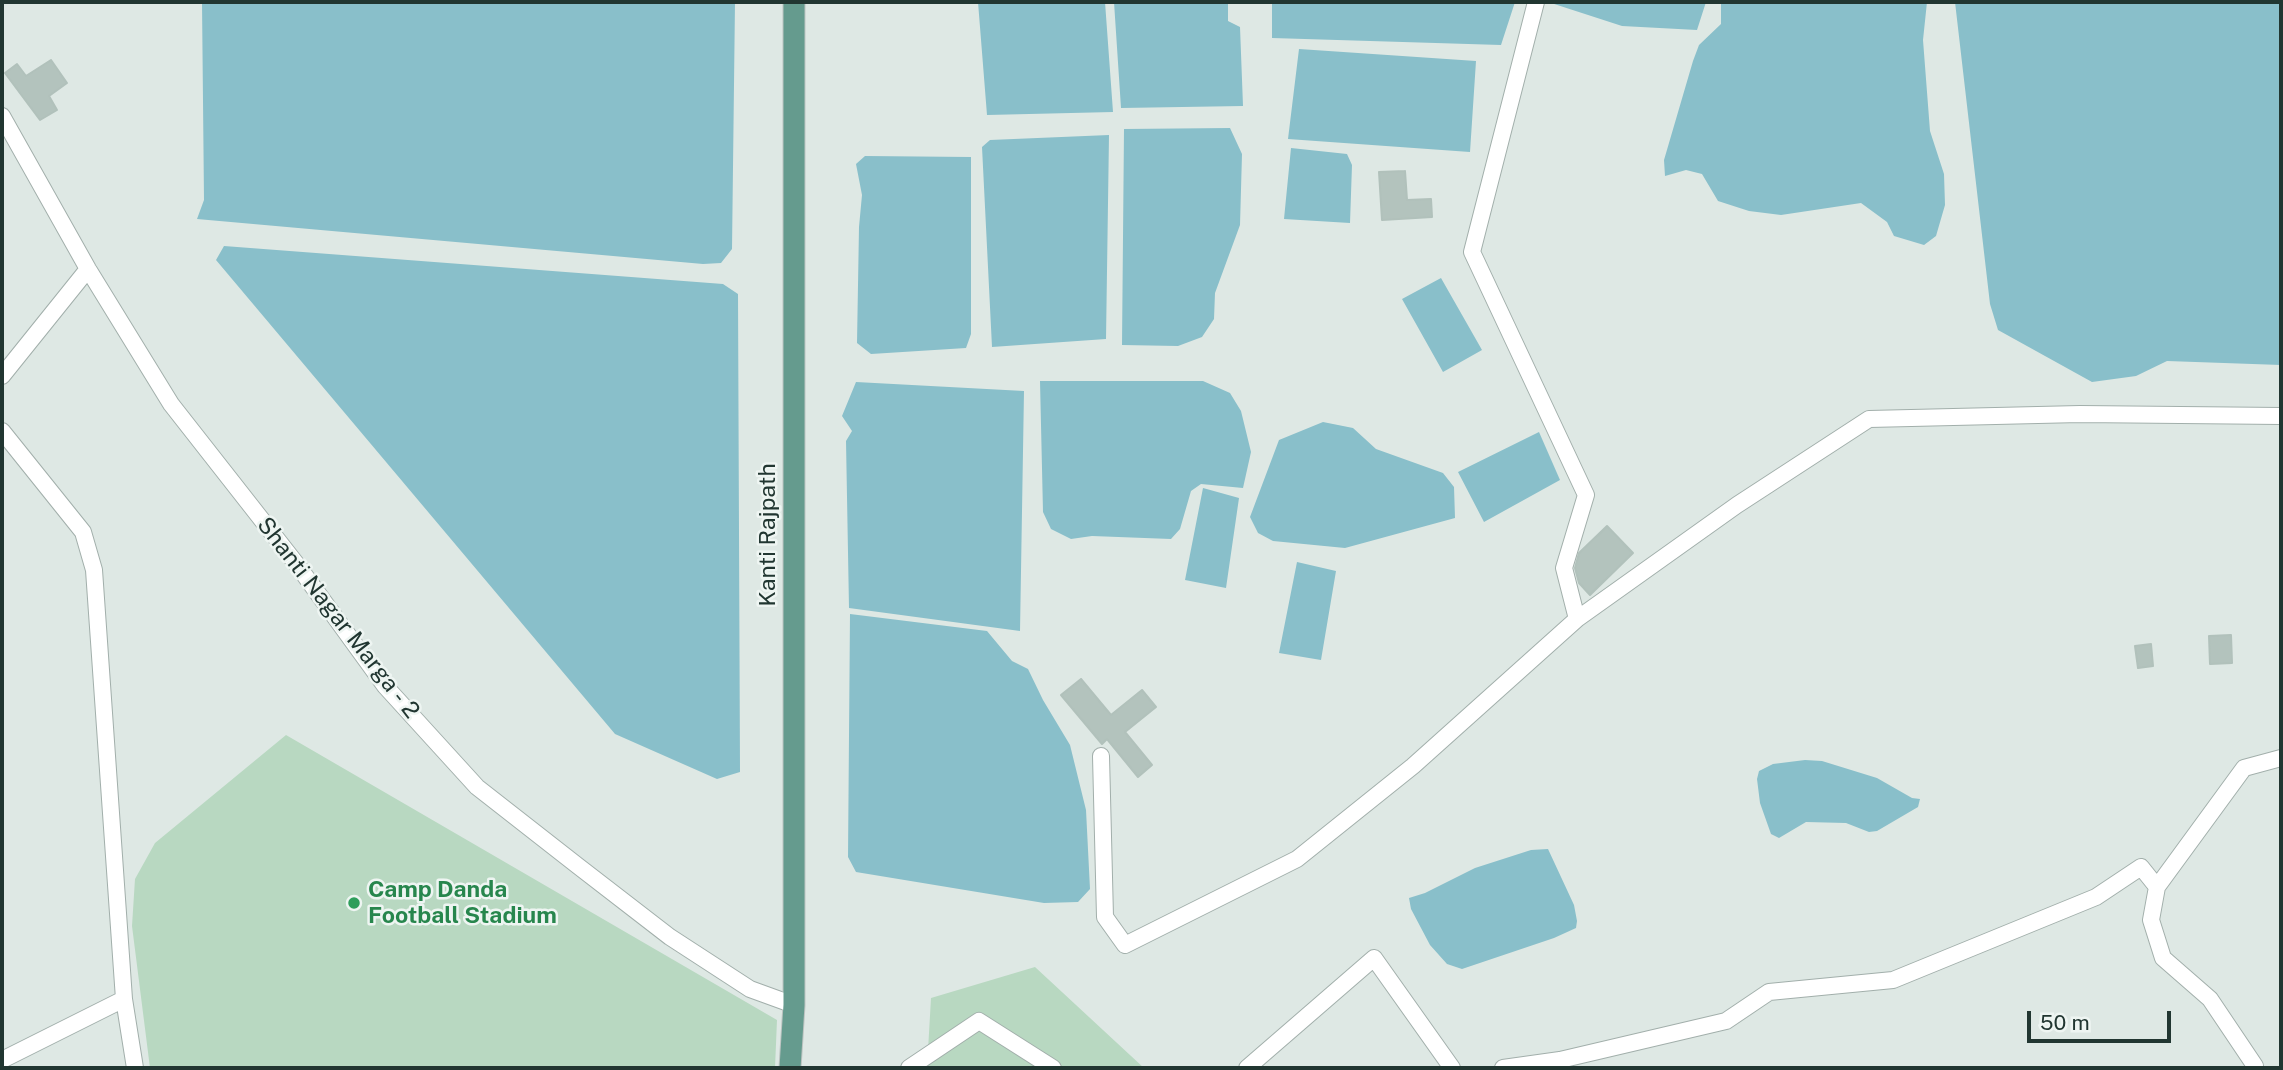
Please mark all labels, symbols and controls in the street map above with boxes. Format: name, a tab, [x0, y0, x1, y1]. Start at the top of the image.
street label: Kanti Rajpath	[754, 463, 782, 607]
street label: Shanti Nagar Marga - 2	[251, 512, 425, 724]
place label: Camp Danda Football Stadium	[368, 876, 557, 930]
marker: Camp Danda Football Stadium	[346, 895, 362, 911]
scale bar	[2031, 996, 2174, 1040]
text: 50 m	[2040, 1010, 2090, 1035]

